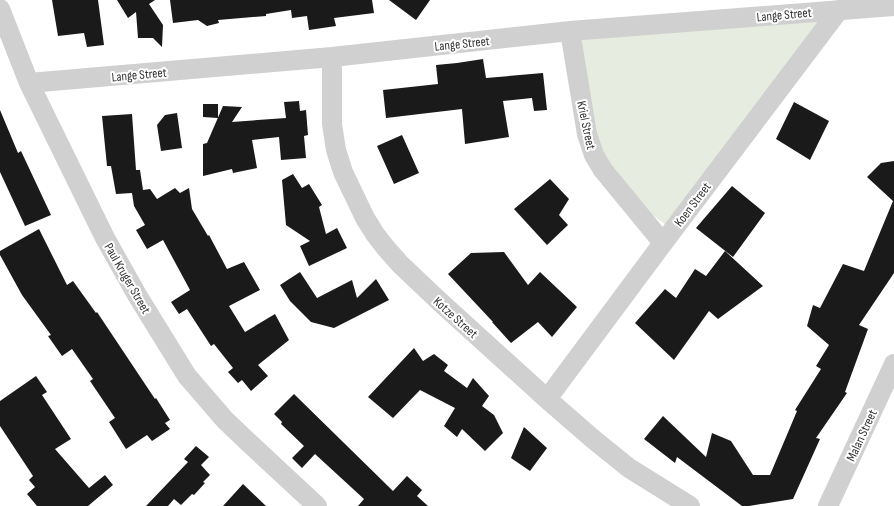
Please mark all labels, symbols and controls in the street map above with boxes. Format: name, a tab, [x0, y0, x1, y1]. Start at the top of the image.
street label: Lange Street	[756, 5, 812, 25]
street label: Lange Street	[434, 33, 490, 55]
street label: Lange Street	[111, 65, 167, 85]
street label: Kriel Street	[573, 100, 599, 151]
street label: Koen Street	[671, 179, 715, 230]
street label: Paul Kruger Street	[101, 240, 154, 317]
street label: Kotze Street	[430, 294, 481, 342]
street label: Malan Street	[843, 407, 881, 464]

